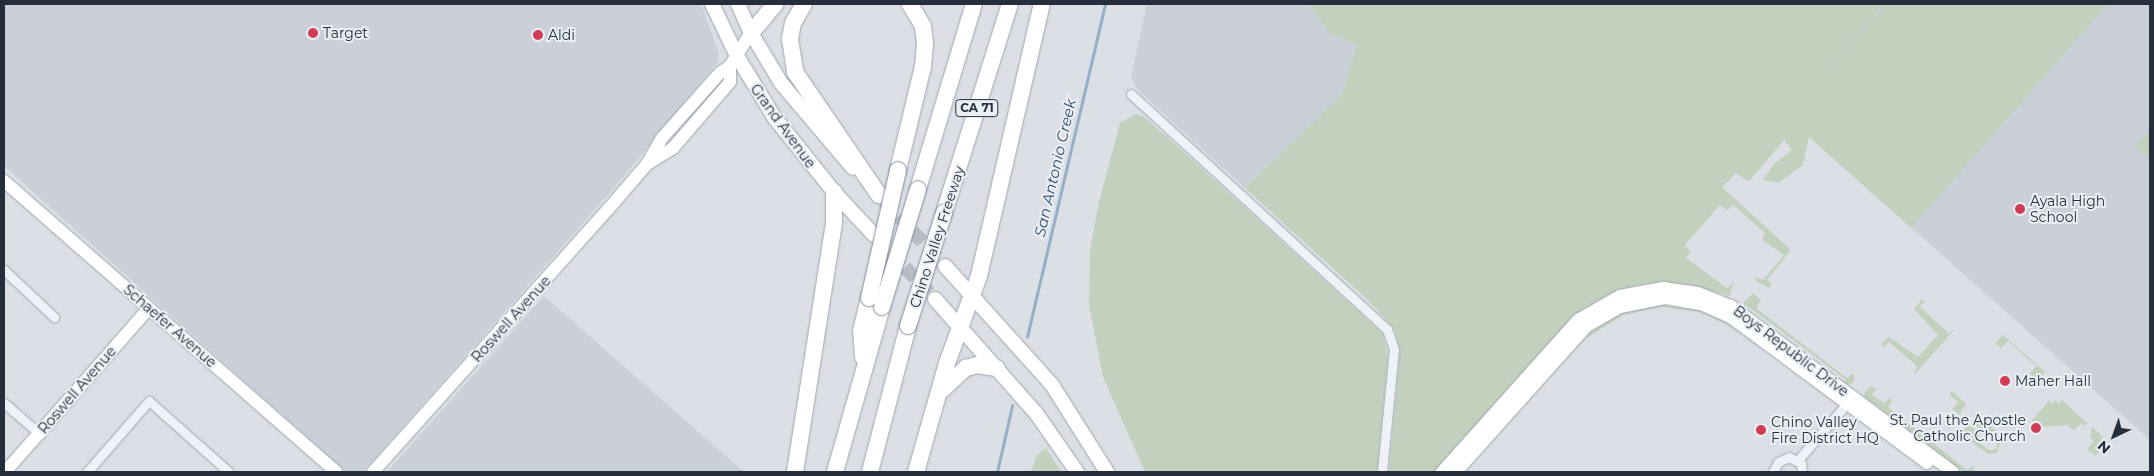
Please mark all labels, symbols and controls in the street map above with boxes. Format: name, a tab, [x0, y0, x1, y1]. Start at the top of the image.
place label: Target	[323, 25, 368, 41]
marker: Target	[307, 27, 319, 39]
place label: Aldi	[548, 27, 575, 43]
marker: Aldi	[532, 29, 544, 41]
street label: Grand Avenue	[747, 81, 819, 171]
water label: San Antonio Creek	[1030, 97, 1080, 239]
road number: CA 71	[954, 99, 1000, 118]
street label: Chino Valley Freeway	[906, 164, 968, 310]
place label: Ayala High School	[2030, 193, 2105, 226]
marker: Ayala High School	[2014, 203, 2026, 215]
street label: Roswell Avenue	[468, 272, 554, 366]
street label: Schaefer Avenue	[120, 281, 220, 371]
street label: Boys Republic Drive	[1730, 302, 1852, 400]
street label: Roswell Avenue	[35, 343, 119, 437]
place label: Maher Hall	[2015, 373, 2091, 389]
marker: Maher Hall	[1999, 375, 2011, 387]
north arrow	[2089, 411, 2139, 461]
place label: St. Paul the Apostle Catholic Church	[1890, 412, 2026, 444]
place label: Chino Valley Fire District HQ	[1771, 414, 1879, 447]
marker: St. Paul the Apostle Catholic Church	[2030, 422, 2042, 434]
marker: Chino Valley Fire District HQ	[1755, 424, 1767, 436]
text: N	[2094, 437, 2114, 458]

